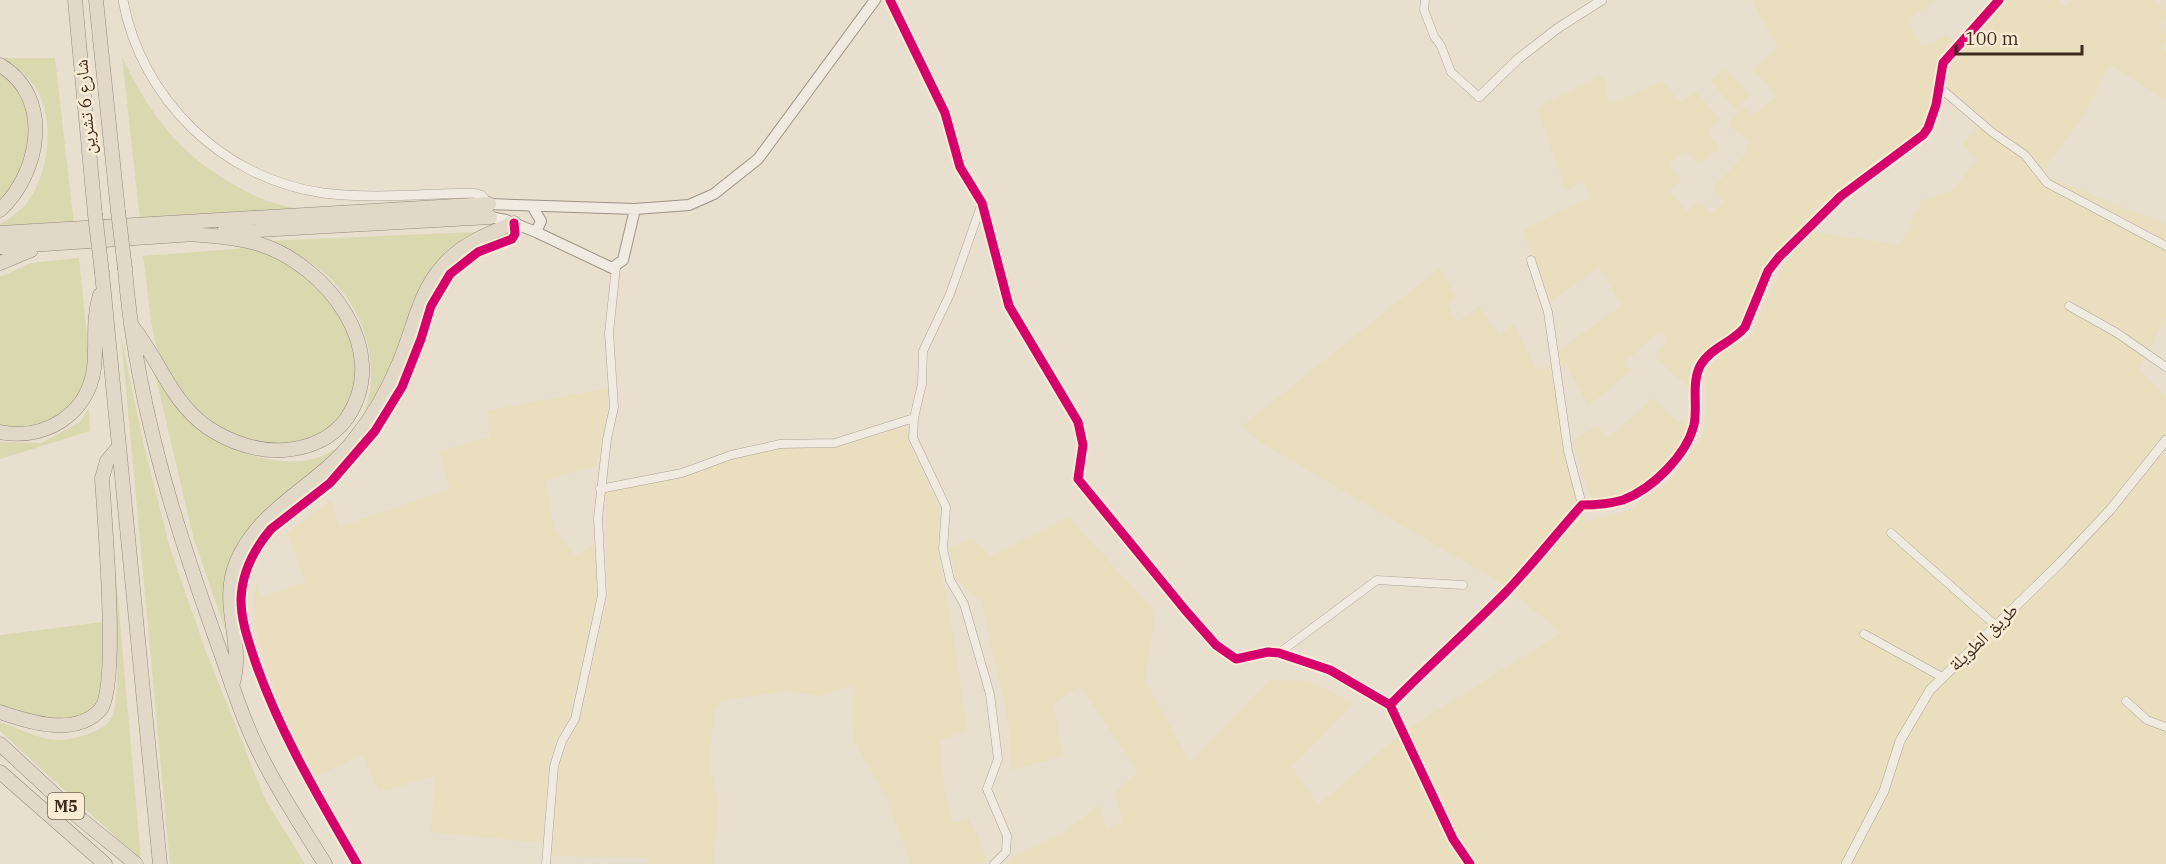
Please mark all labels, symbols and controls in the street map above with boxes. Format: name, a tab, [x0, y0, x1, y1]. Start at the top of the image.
scale bar	[1956, 18, 2082, 56]
text: 100 m	[1965, 27, 2019, 50]
street label: شارع 6 تشرين	[69, 58, 101, 156]
street label: طريق الطويلة	[1943, 598, 2023, 676]
road number: M5	[48, 793, 84, 819]

